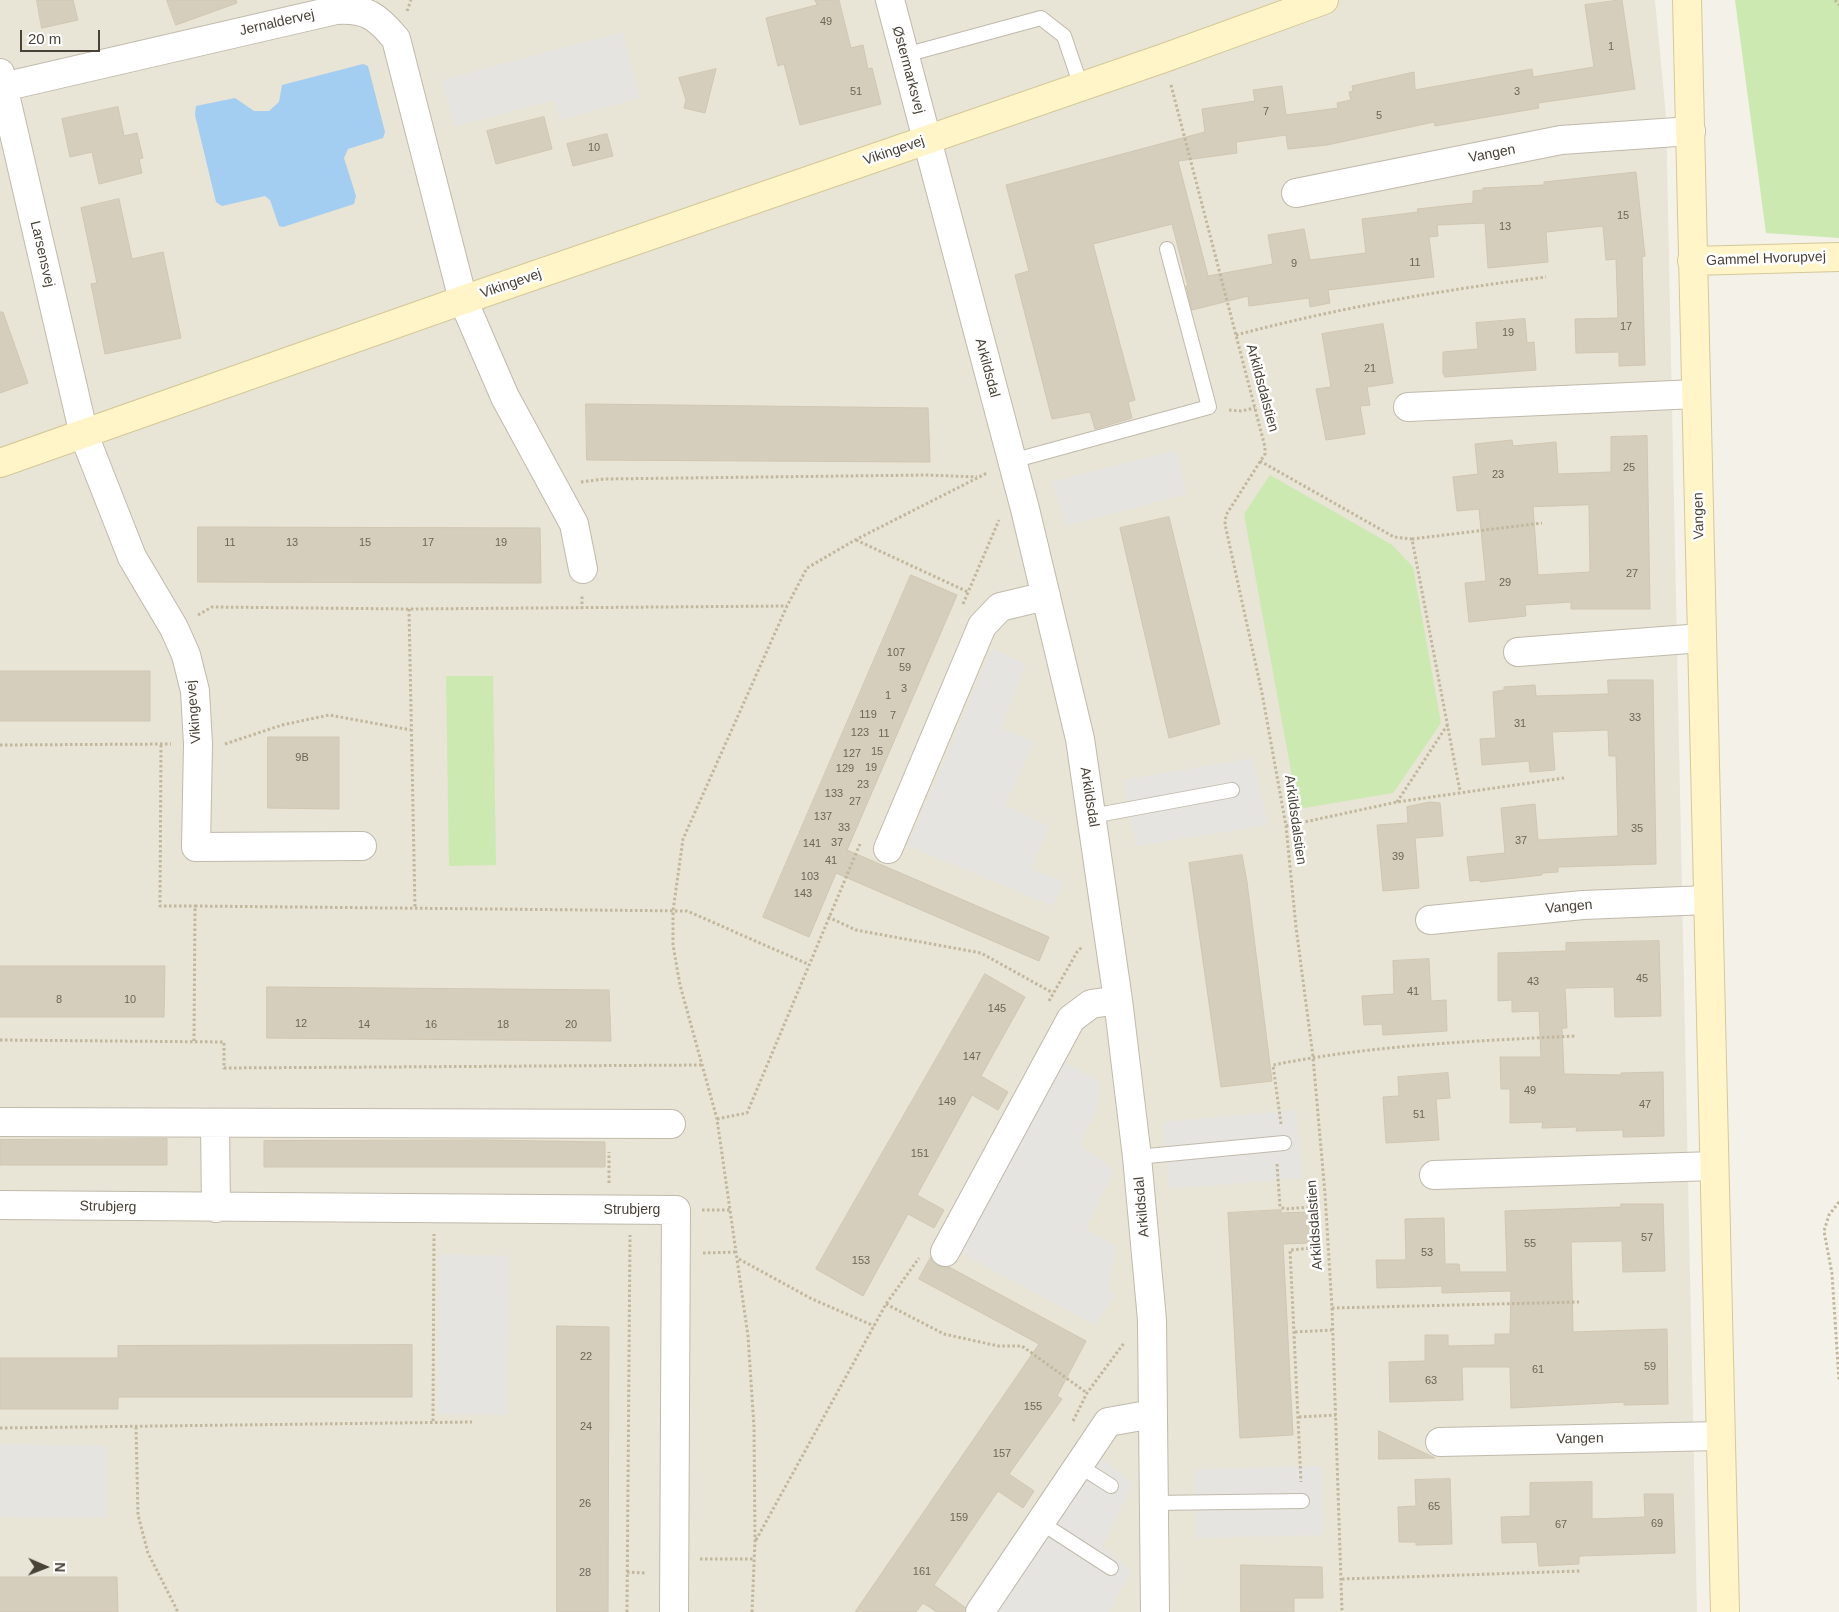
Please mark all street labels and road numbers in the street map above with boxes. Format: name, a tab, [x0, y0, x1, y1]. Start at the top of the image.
street label: Jernaldervej	[238, 6, 316, 40]
street label: Østermarksvej	[888, 24, 928, 116]
street label: Vikingevej	[861, 133, 927, 169]
street label: Vangen	[1467, 141, 1517, 167]
street label: Larsensvej	[26, 219, 58, 289]
street label: Gammel Hvorupvej	[1706, 249, 1826, 269]
street label: Vikingevej	[478, 266, 544, 302]
street label: Arkildsdal	[971, 337, 1003, 399]
street label: Arkildsdalstien	[1242, 342, 1282, 434]
street label: Vangen	[1690, 492, 1708, 540]
street label: Vikingevej	[183, 680, 205, 744]
street label: Arkildsdal	[1076, 766, 1102, 828]
street label: Arkildsdalstien	[1280, 774, 1310, 866]
street label: Vangen	[1545, 897, 1593, 917]
street label: Arkildsdal	[1131, 1176, 1153, 1238]
street label: Arkildsdalstien	[1303, 1179, 1327, 1271]
street label: Strubjerg	[79, 1198, 137, 1216]
street label: Strubjerg	[604, 1202, 660, 1218]
street label: Vangen	[1556, 1430, 1604, 1448]

